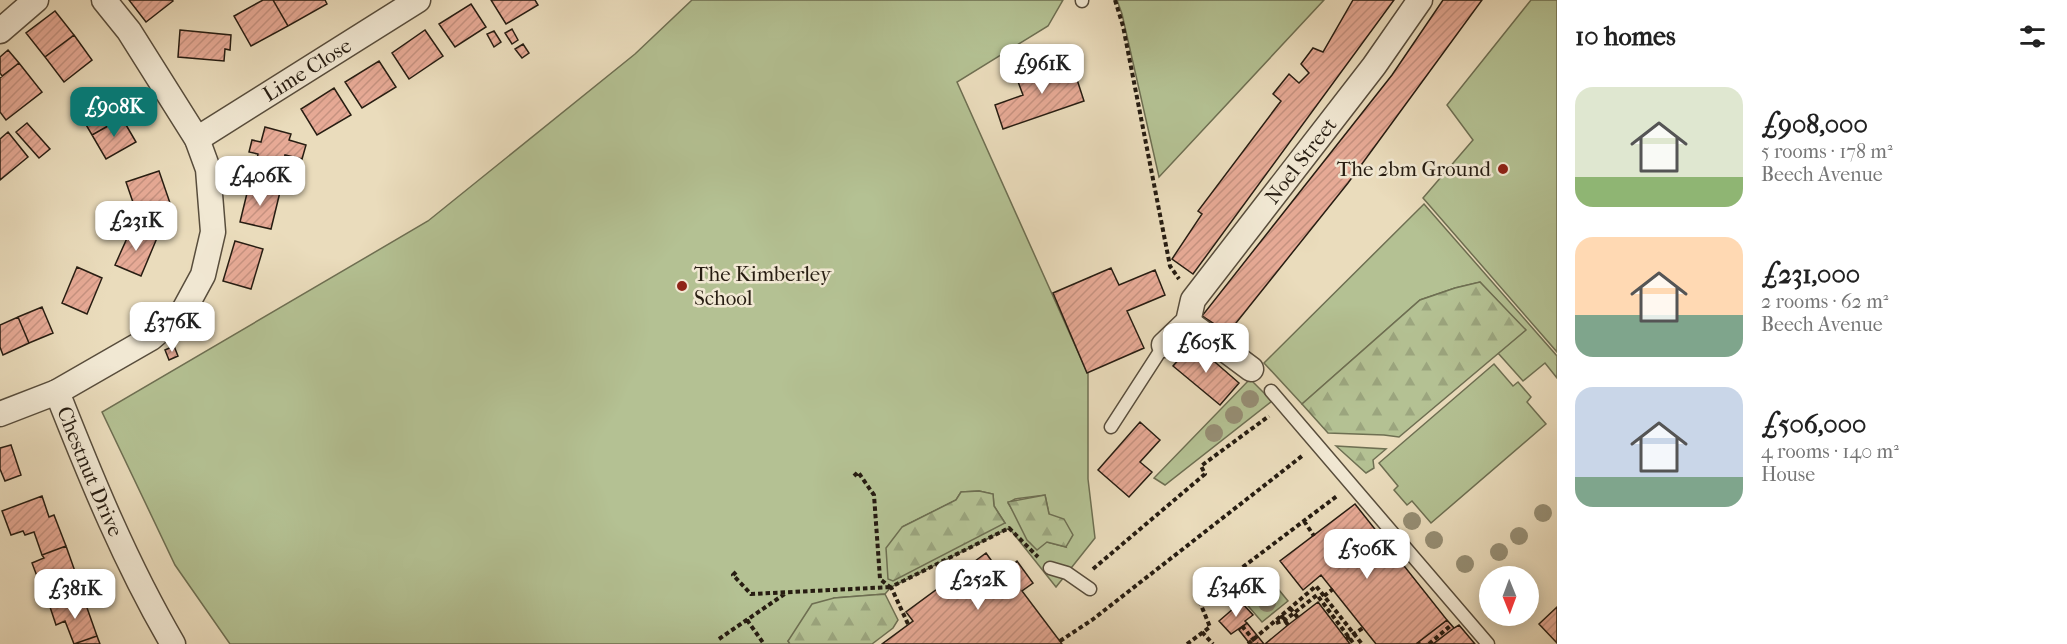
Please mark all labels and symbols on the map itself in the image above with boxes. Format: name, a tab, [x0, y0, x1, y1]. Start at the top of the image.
street label: Lime Close	[258, 33, 356, 106]
pin: £961K	[1000, 44, 1084, 95]
pin: £908K	[72, 87, 156, 138]
street label: Noel Street	[1260, 112, 1342, 208]
pin: £406K	[218, 156, 302, 207]
place label: The 2bm Ground	[1337, 157, 1492, 181]
marker: The 2bm Ground	[1496, 162, 1510, 176]
pin: £231K	[94, 201, 178, 252]
place label: The Kimberley School	[694, 262, 832, 310]
marker: The Kimberley School	[675, 279, 689, 293]
pin: £376K	[130, 302, 214, 353]
pin: £605K	[1164, 323, 1248, 374]
street label: Chestnut Drive	[52, 403, 128, 540]
pin: £506K	[1325, 529, 1409, 580]
pin: £252K	[936, 560, 1020, 611]
north arrow	[1479, 566, 1539, 626]
pin: £346K	[1194, 567, 1278, 618]
pin: £381K	[33, 569, 117, 620]

